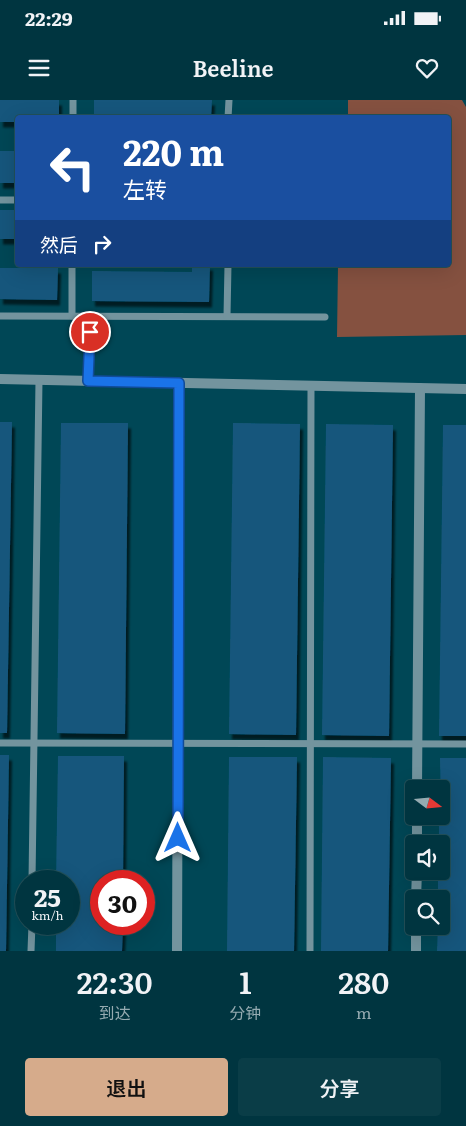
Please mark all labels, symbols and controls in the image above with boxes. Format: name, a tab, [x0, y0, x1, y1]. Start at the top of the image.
text: 22:29	[25, 4, 73, 32]
text: Beeline	[192, 51, 274, 84]
icon: menu	[25, 54, 53, 82]
icon: heart	[413, 54, 441, 82]
text: 220 m	[123, 125, 224, 177]
icon: left	[40, 135, 105, 200]
text: 左转	[123, 172, 167, 205]
text: 然后	[40, 230, 78, 258]
icon: right	[88, 230, 116, 258]
pin	[69, 311, 111, 353]
icon: arrive	[76, 318, 104, 346]
north arrow	[405, 780, 450, 825]
map controls	[405, 780, 450, 935]
position arrow	[151, 811, 203, 863]
button: sound	[405, 835, 450, 880]
speed limit sign: 30	[90, 870, 155, 935]
text: 25	[34, 878, 61, 915]
button: search	[405, 890, 450, 935]
text: km/h	[32, 906, 63, 924]
text: 22:30	[77, 959, 153, 1003]
text: 1	[239, 959, 252, 1003]
text: 280	[338, 959, 389, 1003]
text: 到达	[99, 1000, 131, 1024]
text: 分钟	[229, 1000, 261, 1024]
text: m	[356, 1000, 371, 1024]
button: 退出	[25, 1058, 228, 1116]
button: 分享	[238, 1058, 441, 1116]

